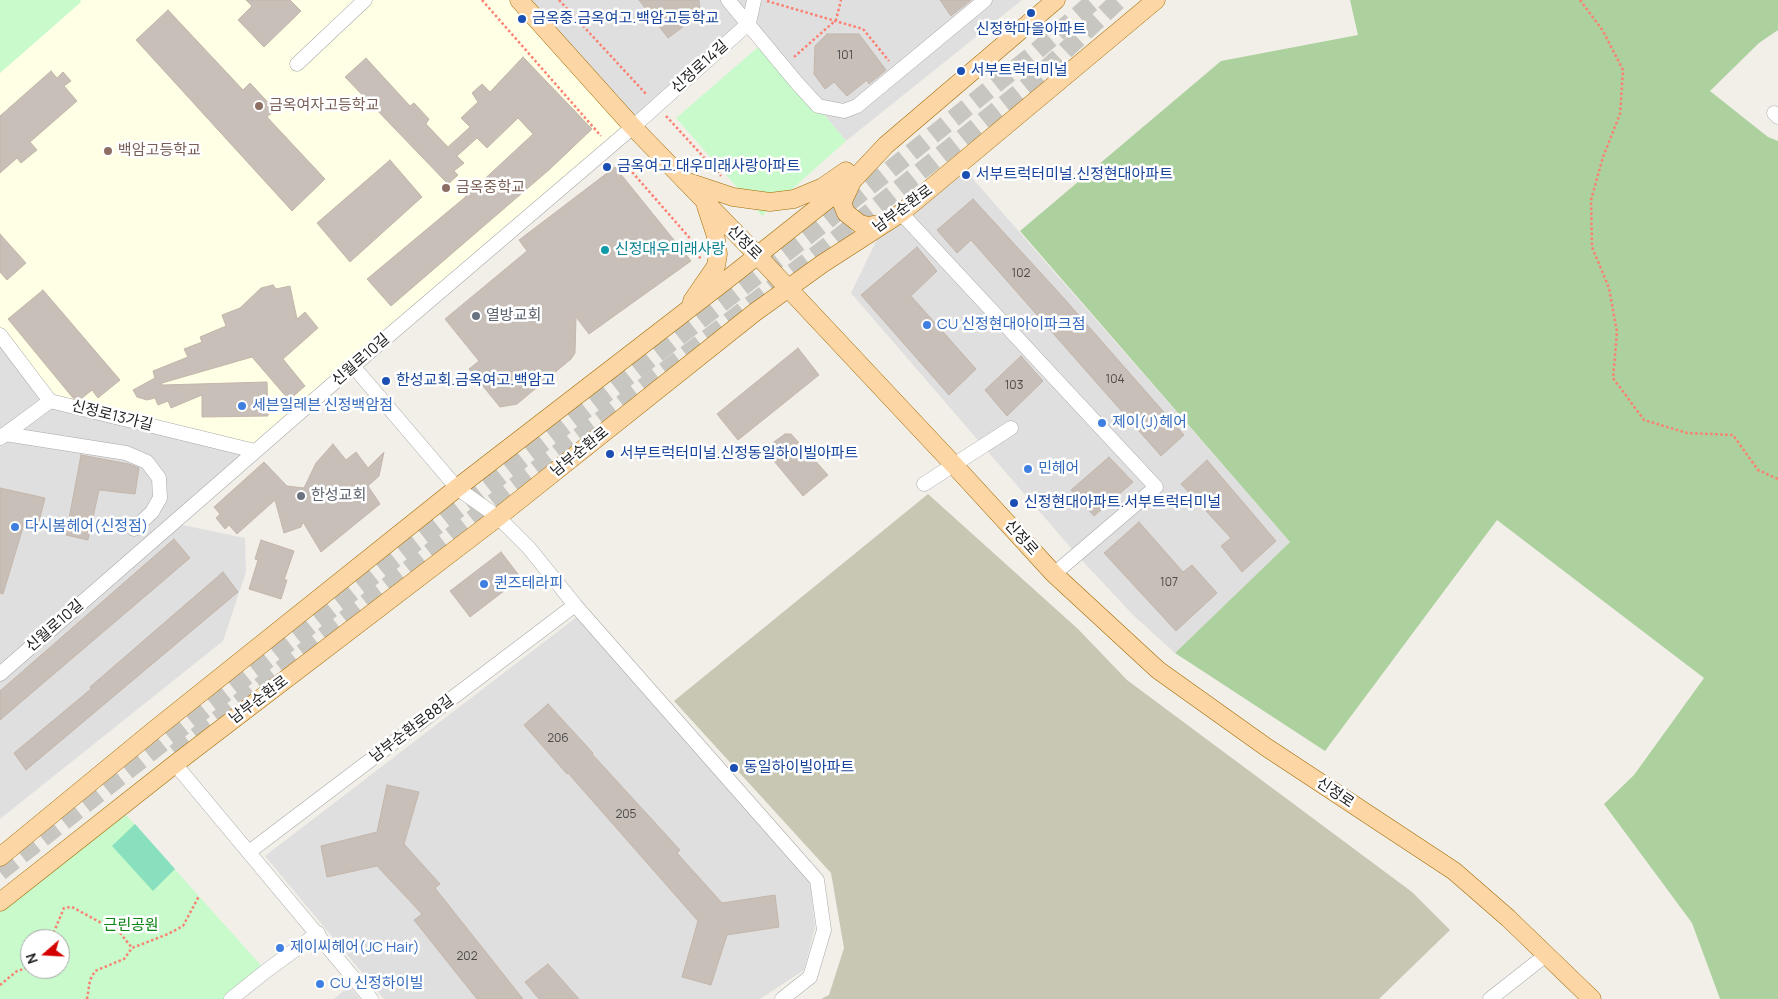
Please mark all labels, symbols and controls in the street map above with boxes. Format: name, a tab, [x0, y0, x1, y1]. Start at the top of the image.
marker: 신정학마을아파트	[1025, 7, 1037, 19]
place label: 금옥중.금옥여고.백암고등학교	[532, 10, 719, 28]
marker: 금옥중.금옥여고.백암고등학교	[516, 13, 528, 25]
place label: 신정학마을아파트	[976, 21, 1086, 39]
street label: 신정로14길	[668, 37, 732, 97]
house number: 101	[837, 49, 853, 63]
place label: 서부트럭터미널	[971, 62, 1068, 80]
marker: 서부트럭터미널	[955, 65, 967, 77]
place label: 금옥여자고등학교	[269, 97, 379, 115]
marker: 금옥여자고등학교	[253, 100, 265, 112]
place label: 백암고등학교	[118, 142, 201, 160]
marker: 백암고등학교	[102, 145, 114, 157]
place label: 금옥여고.대우미래사랑아파트	[617, 158, 800, 176]
marker: 금옥여고.대우미래사랑아파트	[601, 161, 613, 173]
place label: 서부트럭터미널.신정현대아파트	[976, 166, 1173, 184]
marker: 서부트럭터미널.신정현대아파트	[960, 169, 972, 181]
place label: 금옥중학교	[456, 179, 525, 197]
street label: 남부순환로	[870, 181, 936, 237]
marker: 금옥중학교	[440, 182, 452, 194]
street label: 신정로	[723, 222, 765, 264]
place label: 신정대우미래사랑	[615, 241, 725, 259]
marker: 신정대우미래사랑	[599, 244, 611, 256]
house number: 102	[1012, 267, 1030, 281]
place label: 열방교회	[486, 307, 541, 325]
marker: 열방교회	[470, 310, 482, 322]
place label: CU 신정현대아이파크점	[937, 316, 1085, 334]
marker: CU 신정현대아이파크점	[921, 319, 933, 331]
street label: 신월로10길	[329, 330, 393, 390]
place label: 한성교회.금옥여고.백암고	[396, 372, 555, 390]
house number: 104	[1105, 373, 1125, 387]
marker: 한성교회.금옥여고.백암고	[380, 375, 392, 387]
house number: 103	[1005, 379, 1023, 393]
street label: 신정로13가길	[69, 397, 155, 435]
place label: 세븐일레븐 신정백암점	[252, 397, 393, 415]
marker: 세븐일레븐 신정백암점	[236, 400, 248, 412]
place label: 제이(J)헤어	[1112, 414, 1187, 432]
marker: 제이(J)헤어	[1096, 417, 1108, 429]
street label: 남부순환로	[548, 423, 612, 481]
place label: 서부트럭터미널.신정동일하이빌아파트	[620, 445, 858, 463]
marker: 서부트럭터미널.신정동일하이빌아파트	[604, 448, 616, 460]
place label: 민헤어	[1038, 460, 1079, 478]
marker: 민헤어	[1022, 463, 1034, 475]
place label: 한성교회	[311, 487, 366, 505]
marker: 한성교회	[295, 490, 307, 502]
place label: 신정현대아파트.서부트럭터미널	[1024, 494, 1221, 512]
marker: 신정현대아파트.서부트럭터미널	[1008, 497, 1020, 509]
street label: 신정로	[1000, 517, 1042, 559]
place label: 다시봄헤어(신정점)	[25, 518, 148, 536]
marker: 다시봄헤어(신정점)	[9, 521, 21, 533]
place label: 퀸즈테라피	[494, 575, 563, 593]
house number: 107	[1160, 576, 1178, 590]
marker: 퀸즈테라피	[478, 578, 490, 590]
street label: 신월로10길	[23, 596, 87, 656]
street label: 남부순환로	[226, 672, 292, 728]
street label: 남부순환로88길	[367, 692, 457, 766]
house number: 206	[547, 732, 569, 746]
place label: 동일하이빌아파트	[744, 759, 854, 777]
marker: 동일하이빌아파트	[728, 762, 740, 774]
street label: 신정로	[1313, 774, 1357, 812]
house number: 205	[615, 808, 637, 822]
park label: 근린공원	[103, 917, 159, 935]
north arrow	[20, 929, 70, 979]
place label: 제이씨헤어(JC Hair)	[290, 939, 420, 957]
marker: 제이씨헤어(JC Hair)	[274, 942, 286, 954]
house number: 202	[457, 950, 477, 964]
text: N	[21, 951, 42, 967]
place label: CU 신정하이빌	[330, 975, 423, 993]
marker: CU 신정하이빌	[314, 978, 326, 990]

